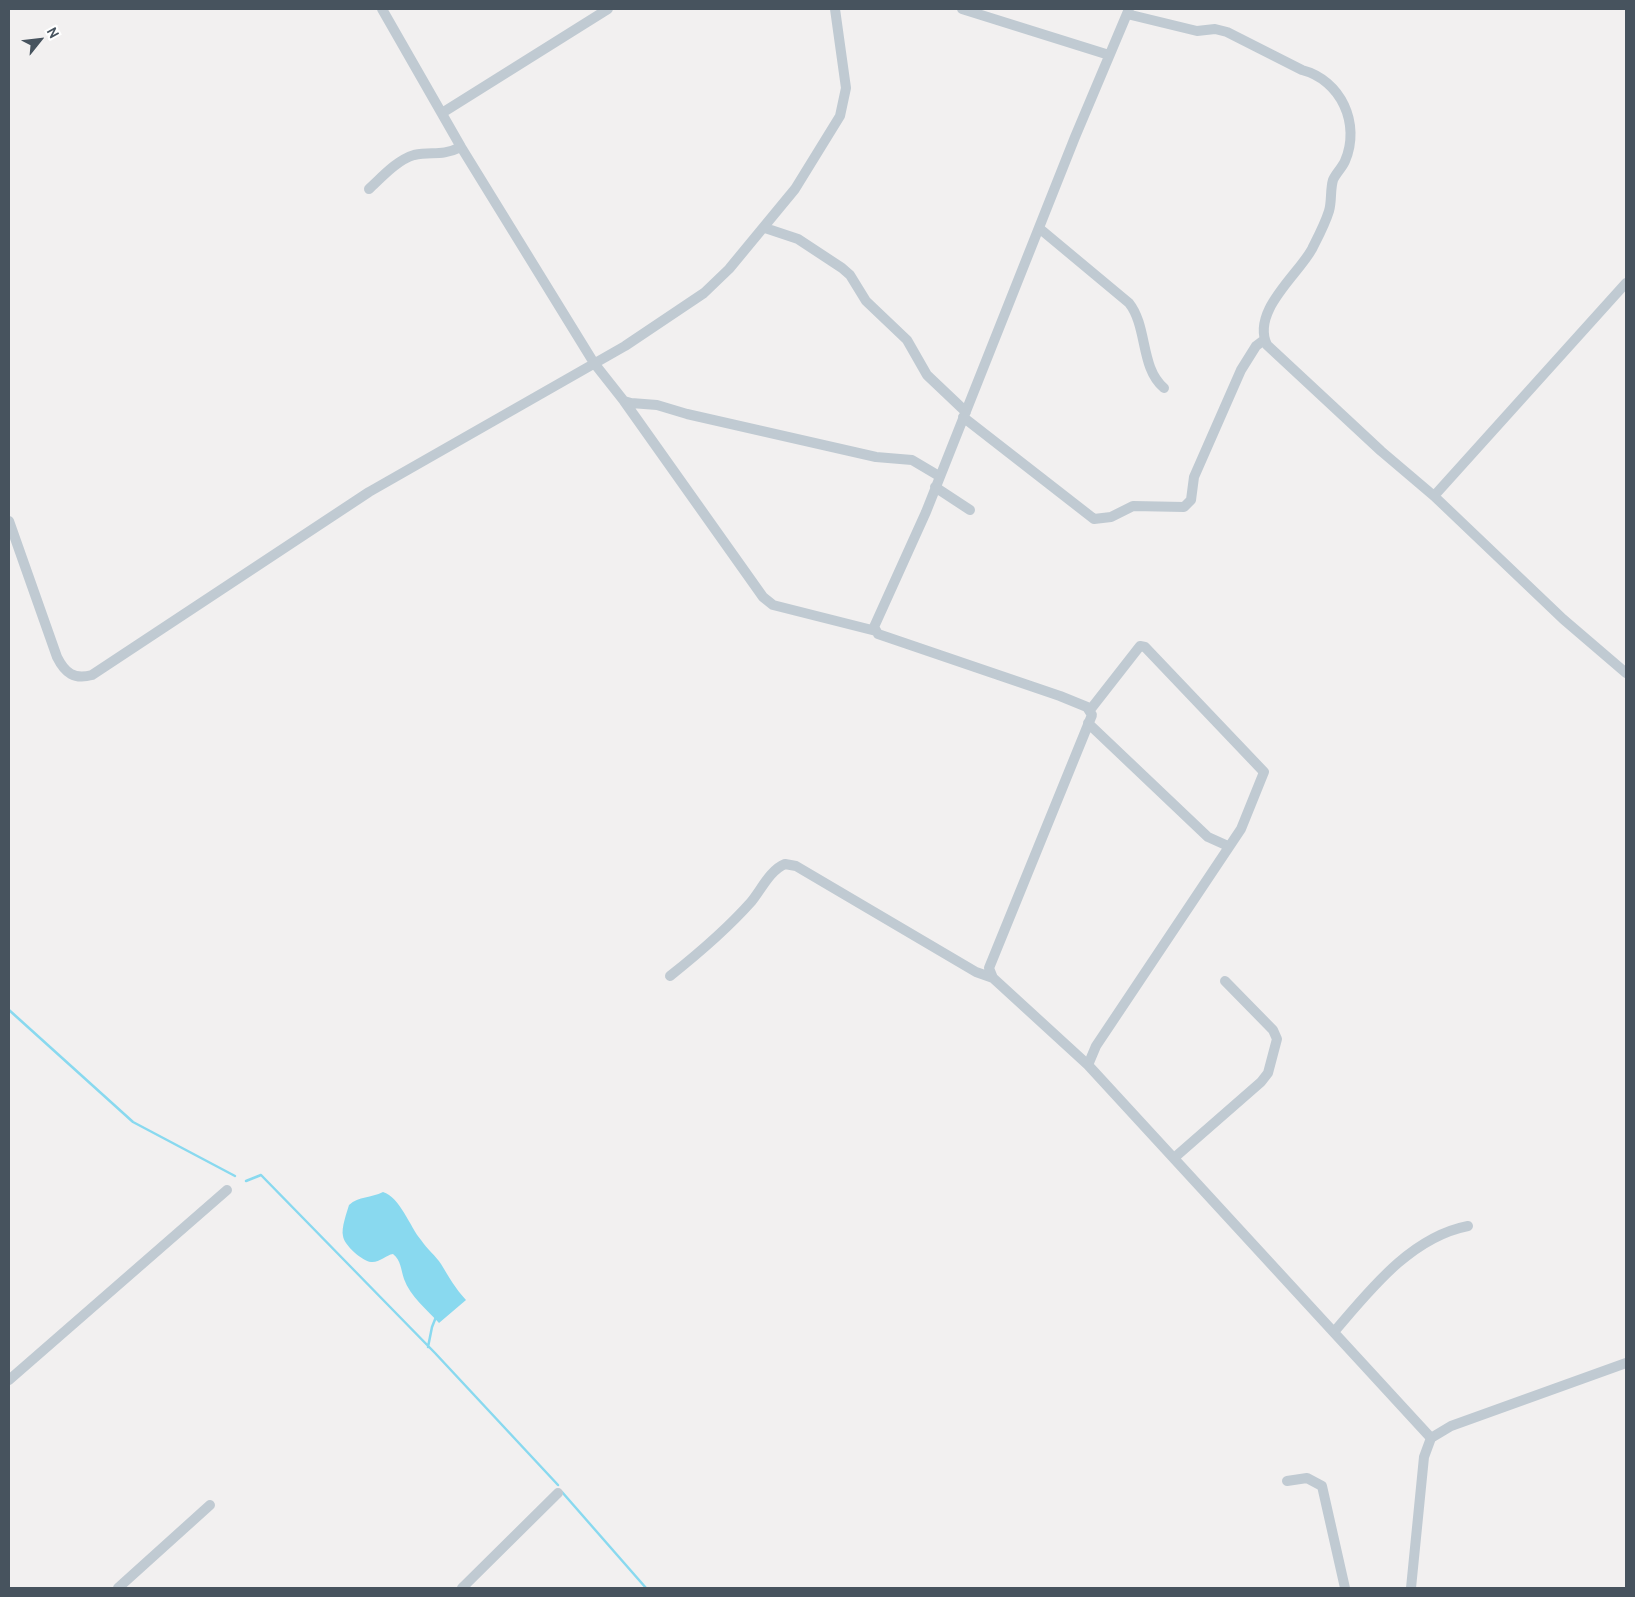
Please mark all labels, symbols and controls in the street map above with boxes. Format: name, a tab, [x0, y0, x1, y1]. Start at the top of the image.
north arrow	[15, 15, 65, 65]
text: N	[43, 24, 63, 41]

